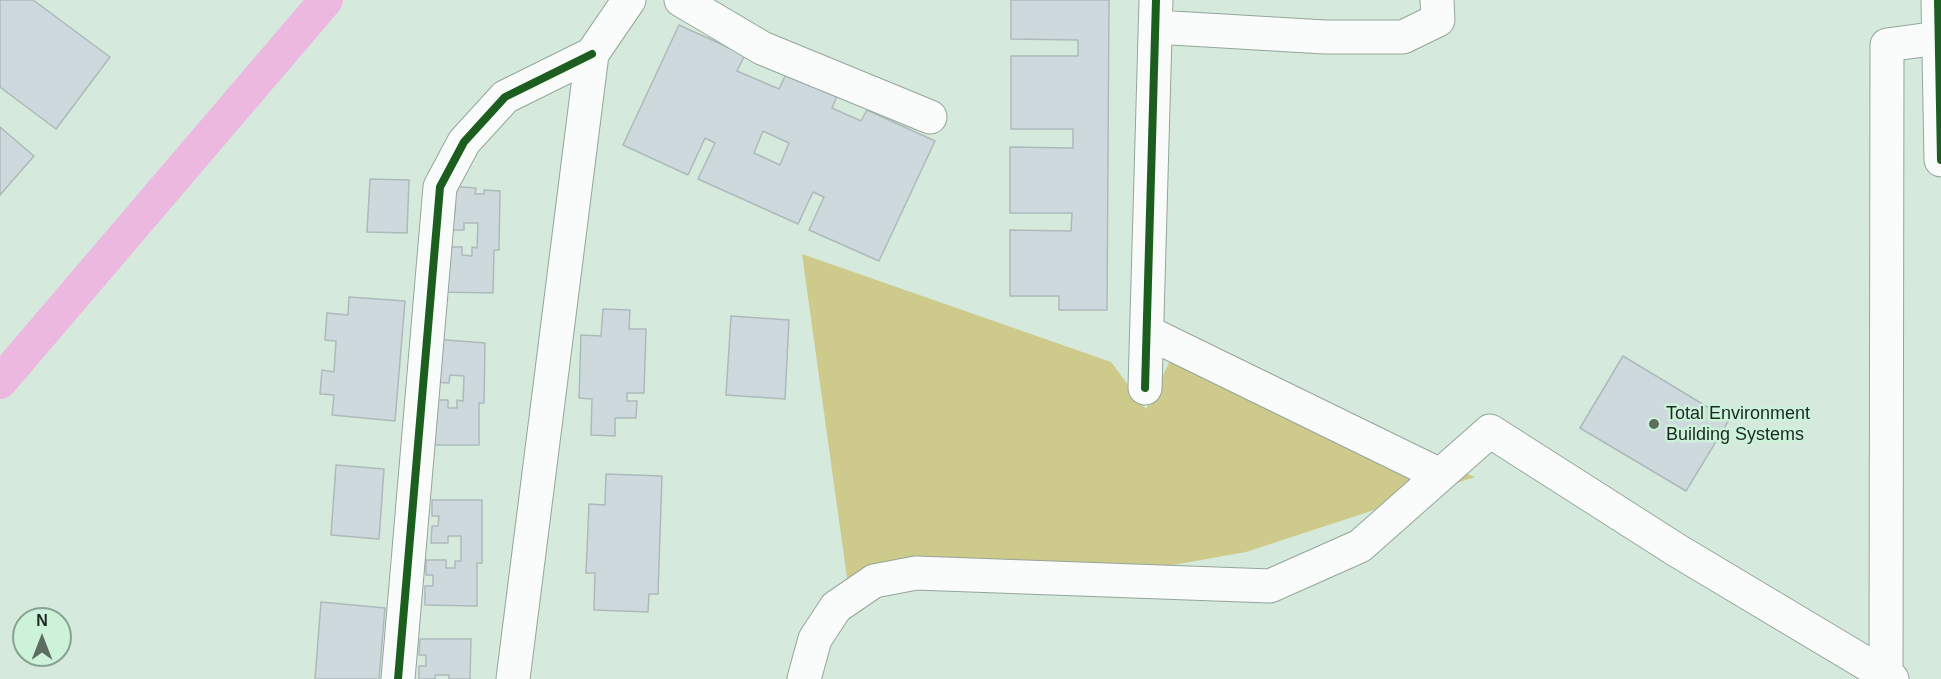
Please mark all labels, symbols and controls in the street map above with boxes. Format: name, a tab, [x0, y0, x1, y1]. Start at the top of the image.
place label: Total Environment Building Systems	[1666, 403, 1810, 446]
marker: Total Environment Building Systems	[1647, 417, 1661, 431]
north arrow	[12, 607, 72, 667]
text: N	[36, 612, 48, 629]

